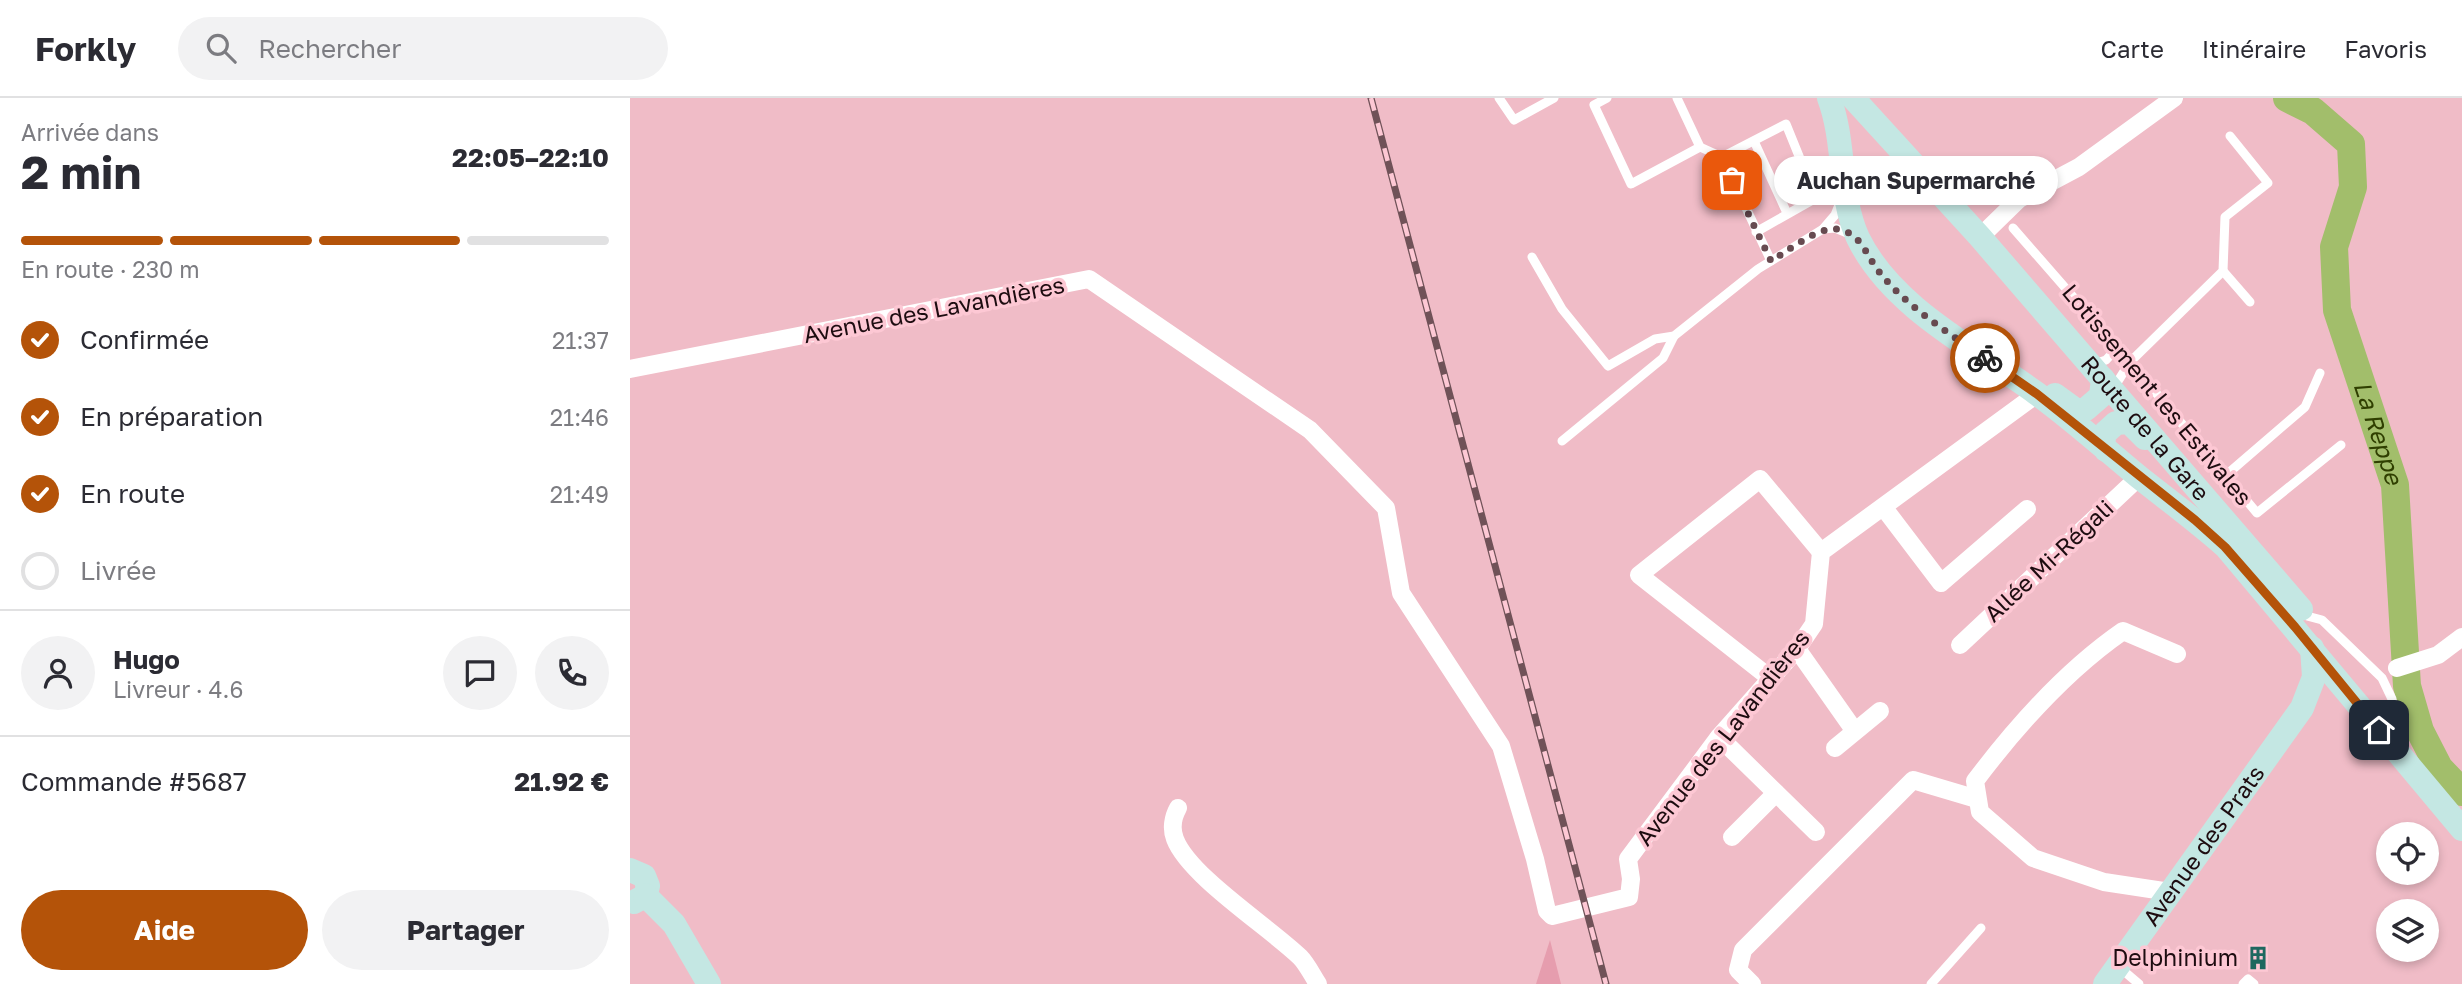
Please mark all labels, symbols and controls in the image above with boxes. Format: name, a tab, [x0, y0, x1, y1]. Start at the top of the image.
search box	[178, 17, 668, 80]
text: Forkly	[35, 29, 136, 68]
icon: search	[202, 29, 240, 67]
text: Rechercher	[258, 33, 401, 64]
text: Carte	[2101, 34, 2164, 63]
text: Itinéraire	[2202, 34, 2306, 63]
text: Favoris	[2344, 34, 2427, 63]
text: Arrivée dans	[21, 118, 159, 146]
text: 22:05–22:10	[452, 142, 609, 173]
text: 2 min	[21, 144, 141, 199]
pin	[1702, 150, 1762, 210]
callout: Auchan Supermarché	[1774, 155, 2058, 204]
icon: bag	[1713, 161, 1751, 199]
text: Auchan Supermarché	[1797, 166, 2035, 194]
text: En route · 230 m	[21, 255, 199, 283]
street label: Avenue des Lavandières	[801, 270, 1067, 348]
street label: Lotissement les Estivales	[2057, 278, 2259, 511]
icon: check	[21, 321, 59, 359]
courier	[1950, 323, 2020, 393]
text: Confirmée	[80, 324, 209, 355]
text: 21:37	[552, 326, 609, 354]
icon: bike	[1966, 339, 2004, 377]
street label: Route de la Gare	[2076, 350, 2216, 506]
water label: La Reppe	[2349, 377, 2410, 490]
icon: check	[21, 398, 59, 436]
text: En préparation	[80, 401, 263, 432]
text: 21:46	[550, 403, 609, 431]
icon: check	[21, 475, 59, 513]
text: En route	[80, 478, 185, 509]
text: 21:49	[550, 480, 609, 508]
street label: Allée Mi-Régali	[1978, 493, 2119, 627]
text: Livrée	[80, 555, 156, 586]
street label: Avenue des Lavandières	[1629, 624, 1815, 851]
button: person	[21, 636, 95, 710]
button: chat	[443, 636, 517, 710]
button: phone	[535, 636, 609, 710]
text: Hugo	[113, 644, 180, 675]
text: Livreur · 4.6	[113, 675, 243, 703]
pin	[2349, 700, 2409, 760]
icon: home	[2360, 711, 2398, 749]
street label: Avenue des Prats	[2136, 759, 2270, 931]
text: Commande #5687	[21, 766, 247, 797]
text: 21.92 €	[514, 766, 609, 797]
map controls	[2376, 822, 2439, 962]
button: locate	[2376, 822, 2439, 885]
button: Aide	[21, 890, 308, 970]
button: Partager	[322, 890, 609, 970]
button: layers	[2376, 899, 2439, 962]
place label: Delphinium	[2112, 943, 2238, 971]
building icon: Delphinium	[2244, 944, 2272, 972]

